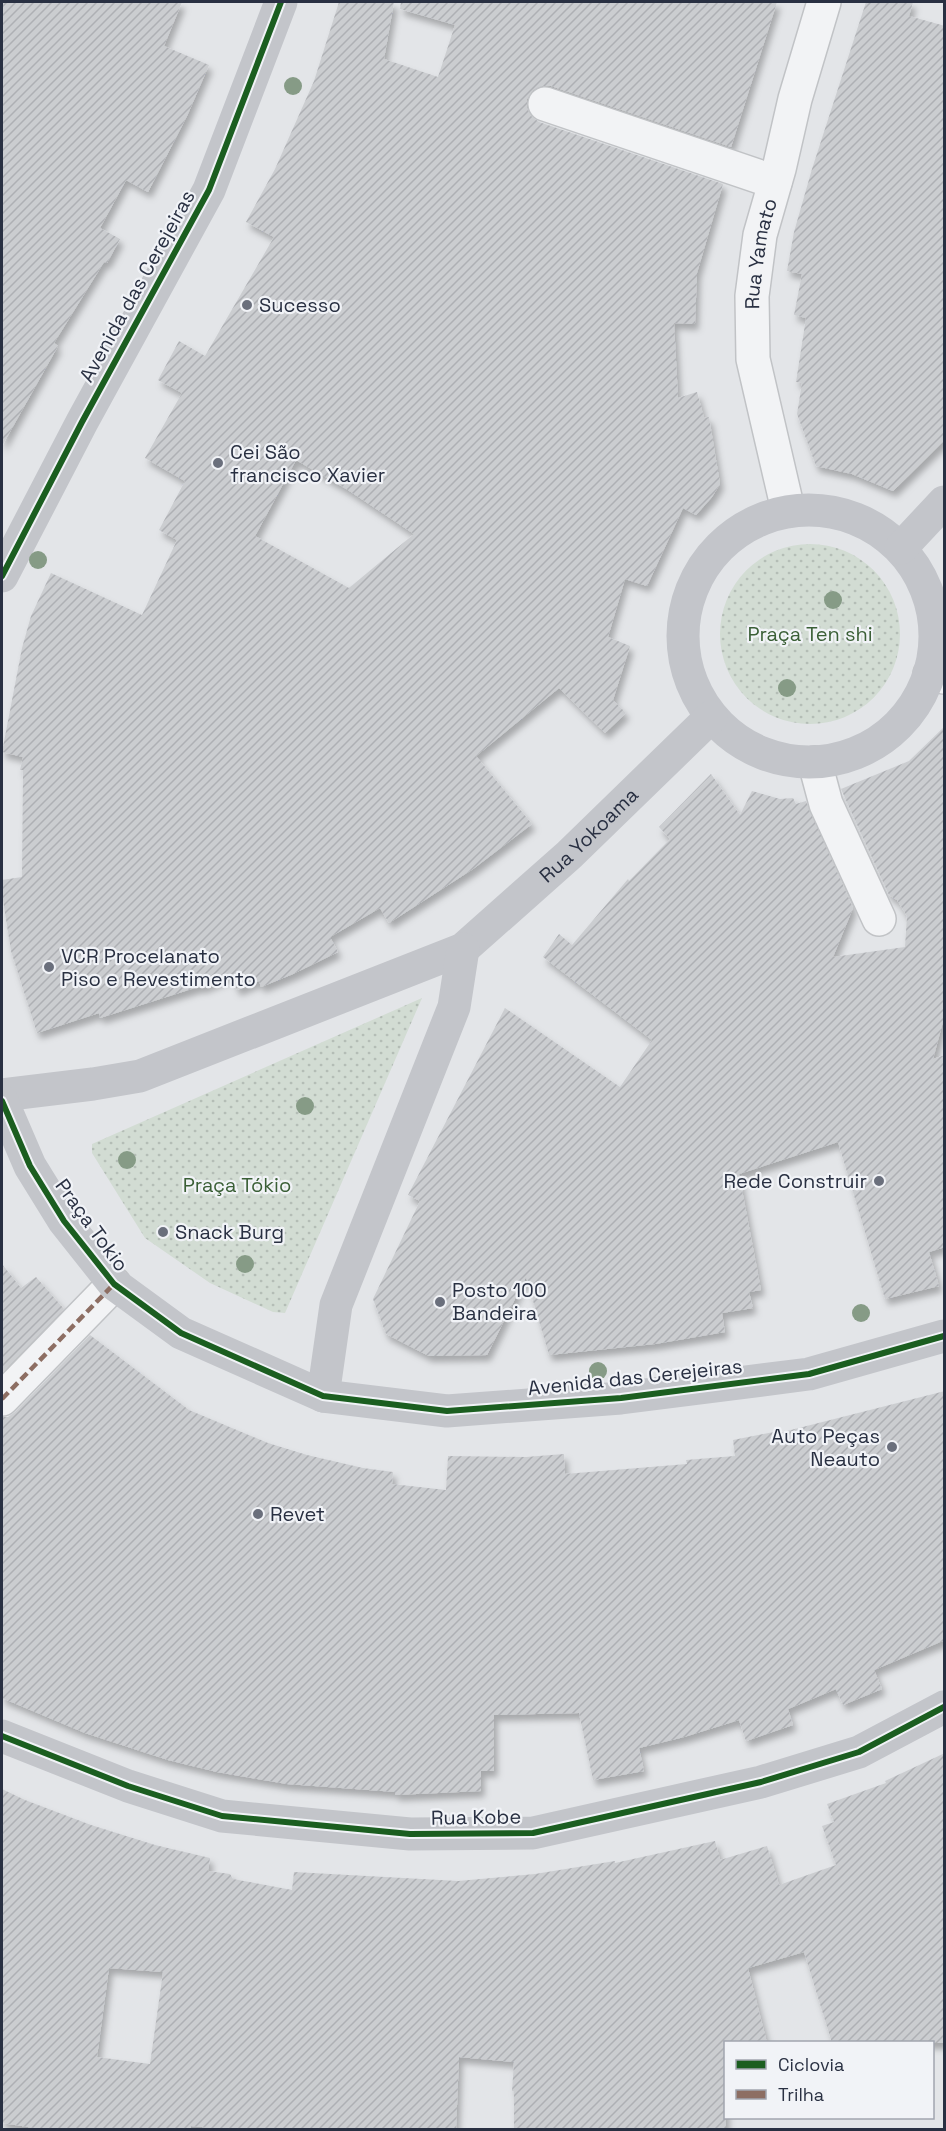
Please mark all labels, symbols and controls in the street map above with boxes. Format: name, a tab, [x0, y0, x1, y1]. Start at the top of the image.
street label: Avenida das Cerejeiras	[73, 185, 201, 387]
street label: Rua Yamato	[739, 195, 783, 310]
place label: Sucesso	[259, 292, 341, 318]
marker: Sucesso	[240, 298, 254, 312]
place label: Cei São francisco Xavier	[230, 439, 385, 488]
marker: Cei São francisco Xavier	[211, 456, 225, 470]
park label: Praça Ten shi	[747, 621, 873, 647]
street label: Rua Yokoama	[534, 782, 644, 888]
place label: VCR Procelanato Piso e Revestimento	[61, 943, 256, 992]
marker: VCR Procelanato Piso e Revestimento	[42, 960, 56, 974]
place label: Rede Construir	[723, 1168, 867, 1194]
park label: Praça Tókio	[183, 1172, 291, 1198]
street label: Praça Tokio	[50, 1173, 134, 1277]
marker: Rede Construir	[872, 1174, 886, 1188]
place label: Snack Burg	[175, 1219, 284, 1245]
marker: Snack Burg	[156, 1225, 170, 1239]
place label: Posto 100 Bandeira	[452, 1277, 547, 1326]
marker: Posto 100 Bandeira	[433, 1295, 447, 1309]
street label: Avenida das Cerejeiras	[526, 1353, 744, 1401]
place label: Auto Peças Neauto	[771, 1423, 880, 1472]
marker: Auto Peças Neauto	[885, 1440, 899, 1454]
place label: Revet	[270, 1501, 325, 1527]
marker: Revet	[251, 1507, 265, 1521]
street label: Rua Kobe	[431, 1803, 521, 1831]
legend	[724, 2041, 934, 2119]
text: Ciclovia	[778, 2053, 844, 2076]
text: Trilha	[778, 2083, 824, 2106]

